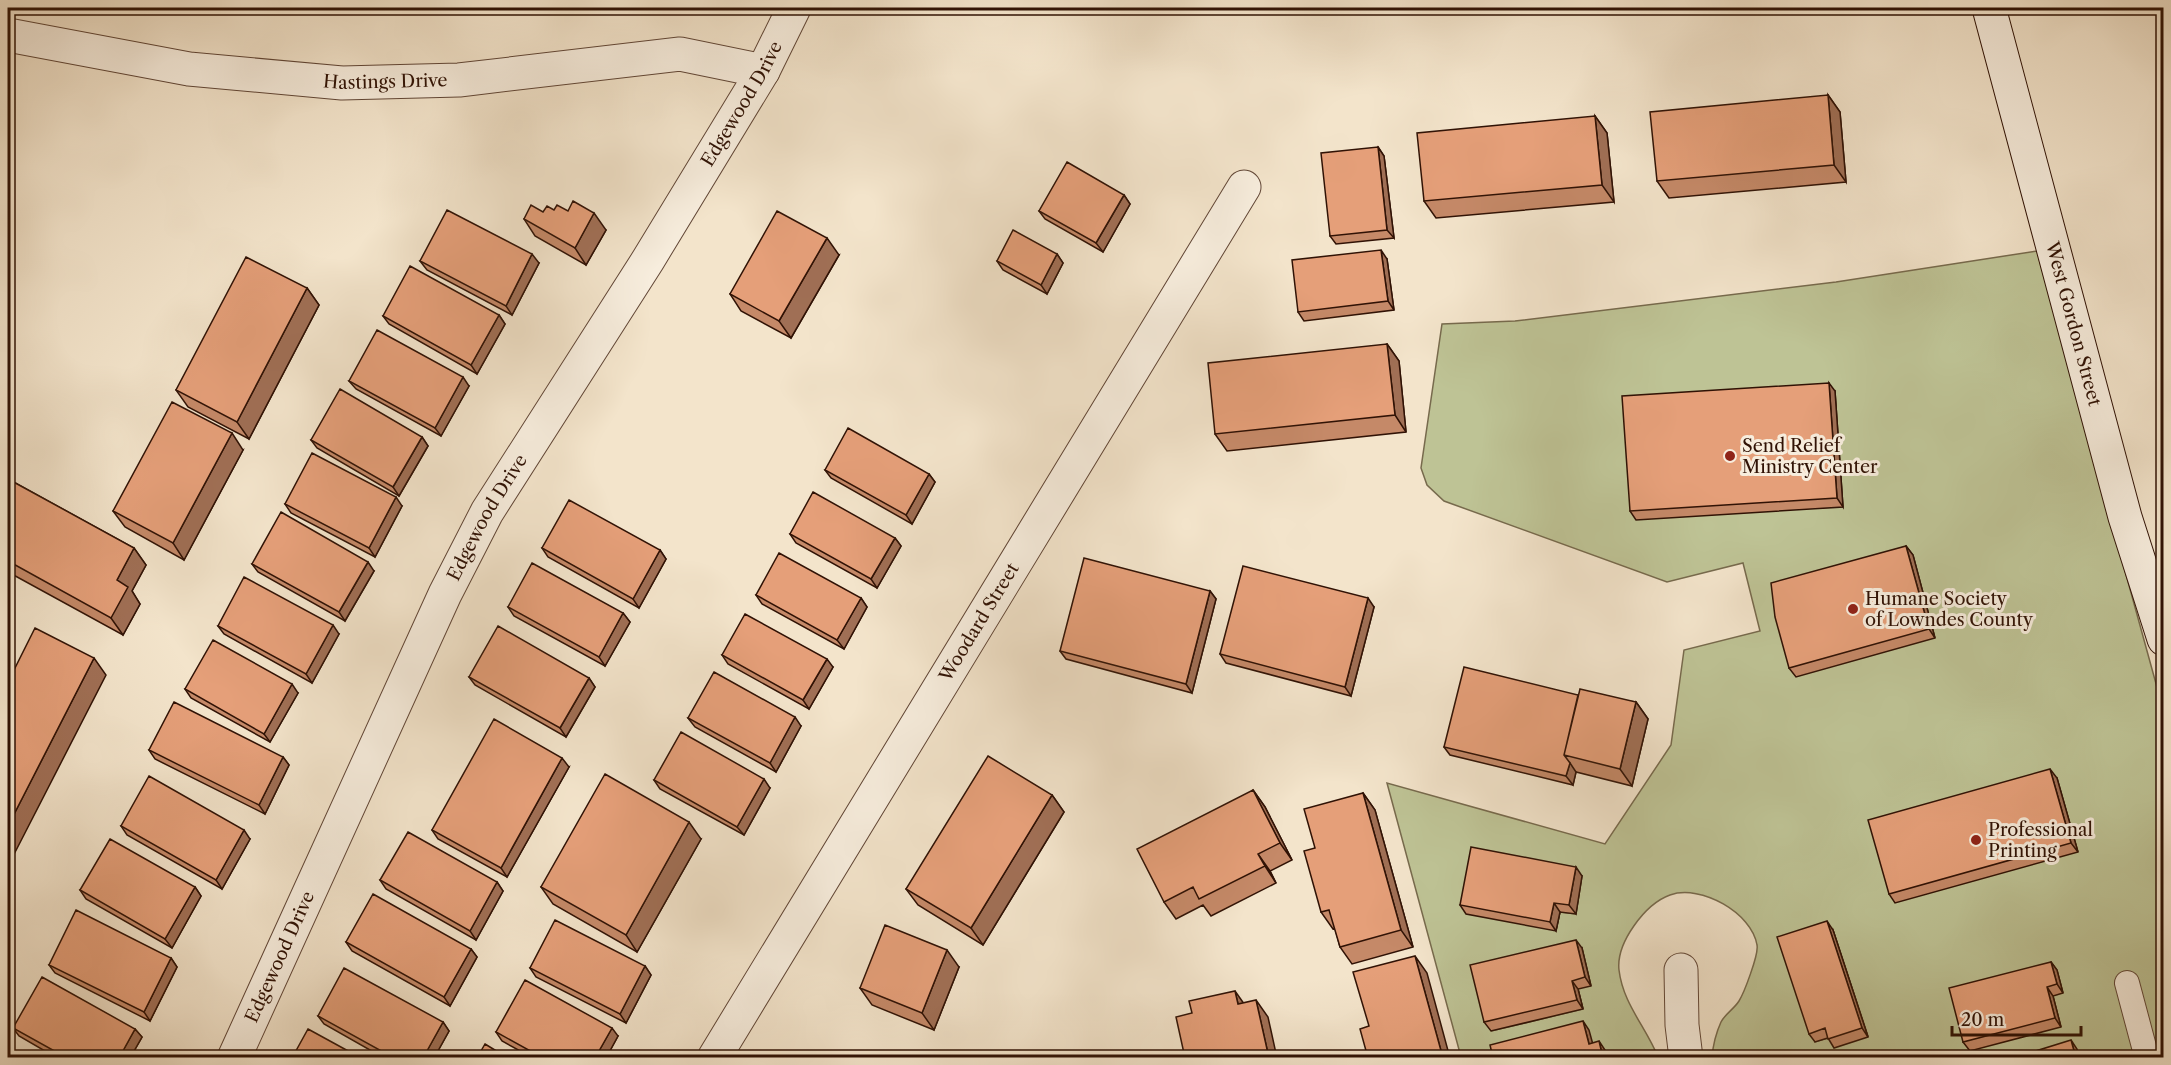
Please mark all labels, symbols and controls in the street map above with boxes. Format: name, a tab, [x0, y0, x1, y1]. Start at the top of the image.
street label: Edgewood Drive	[696, 38, 787, 171]
street label: Hastings Drive	[322, 69, 448, 94]
street label: West Gordon Street	[2041, 238, 2106, 409]
place label: Send Relief Ministry Center	[1742, 435, 1878, 478]
marker: Send Relief Ministry Center	[1723, 449, 1737, 463]
street label: Edgewood Drive	[443, 450, 532, 584]
street label: Woodard Street	[934, 558, 1024, 687]
place label: Humane Society of Lowndes County	[1865, 588, 2034, 631]
marker: Humane Society of Lowndes County	[1846, 602, 1860, 616]
place label: Professional Printing	[1988, 819, 2093, 862]
marker: Professional Printing	[1969, 833, 1983, 847]
street label: Edgewood Drive	[241, 888, 319, 1026]
scale bar	[1952, 999, 2081, 1037]
text: 20 m	[1961, 1009, 2005, 1031]

